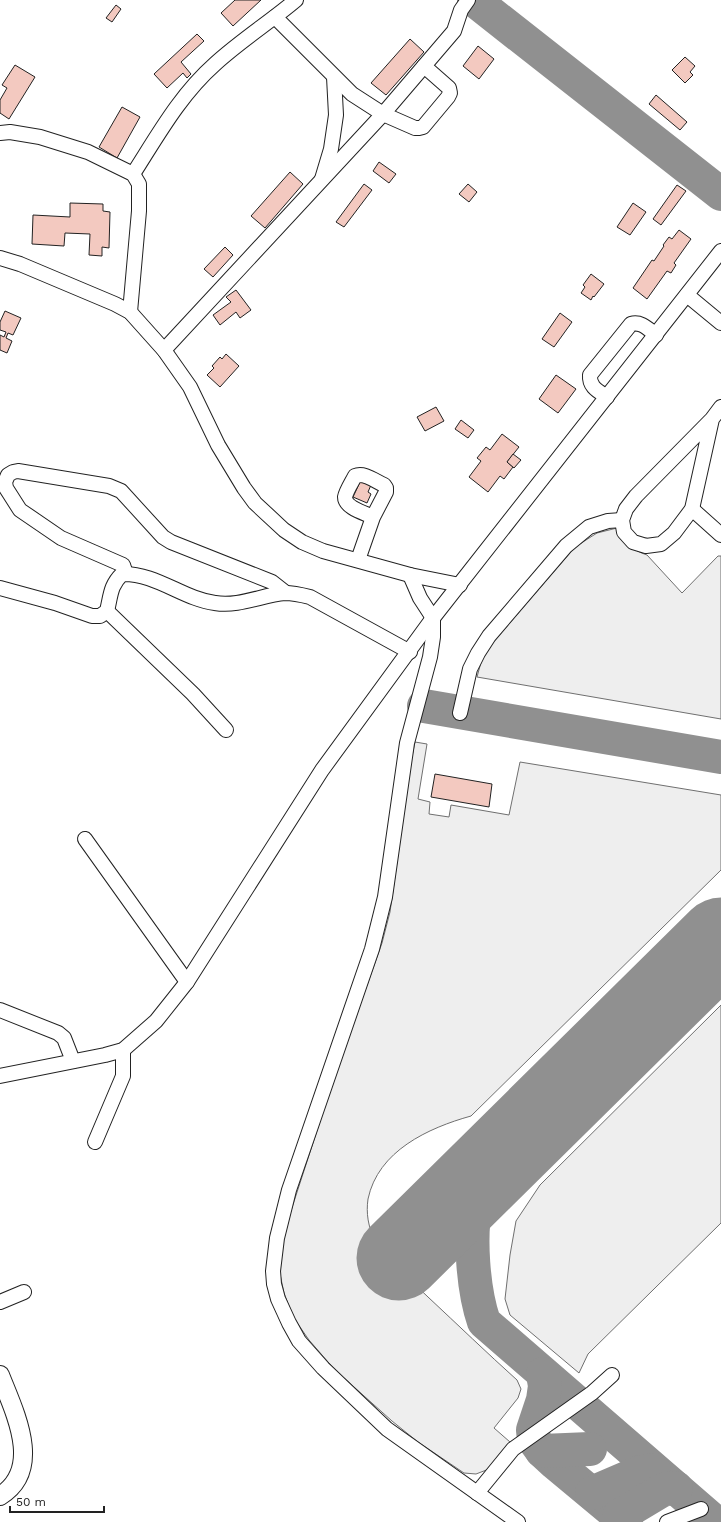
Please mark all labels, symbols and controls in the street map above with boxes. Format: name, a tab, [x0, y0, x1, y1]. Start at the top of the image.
scale bar	[10, 1488, 104, 1514]
text: 50 m	[16, 1495, 46, 1509]

